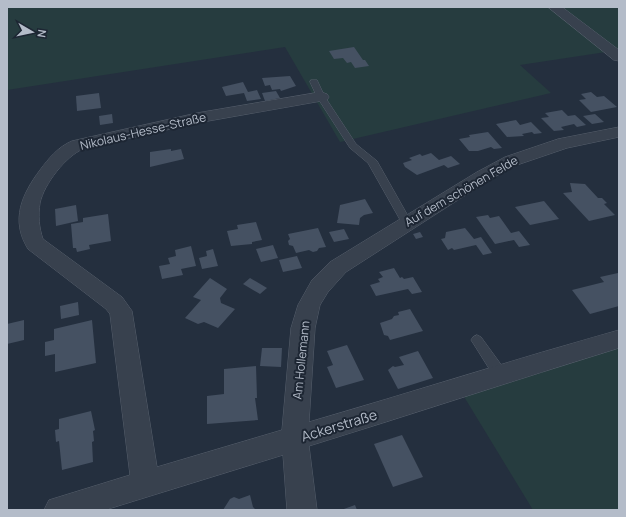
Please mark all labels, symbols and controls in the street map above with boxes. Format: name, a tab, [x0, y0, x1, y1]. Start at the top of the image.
north arrow	[12, 12, 52, 52]
text: N	[34, 29, 50, 39]
street label: Nikolaus-Hesse-Straße	[78, 108, 208, 154]
street label: Auf dem schönen Felde	[401, 152, 521, 230]
street label: Am Hollemann	[288, 320, 314, 400]
street label: Ackerstraße	[299, 404, 379, 446]

